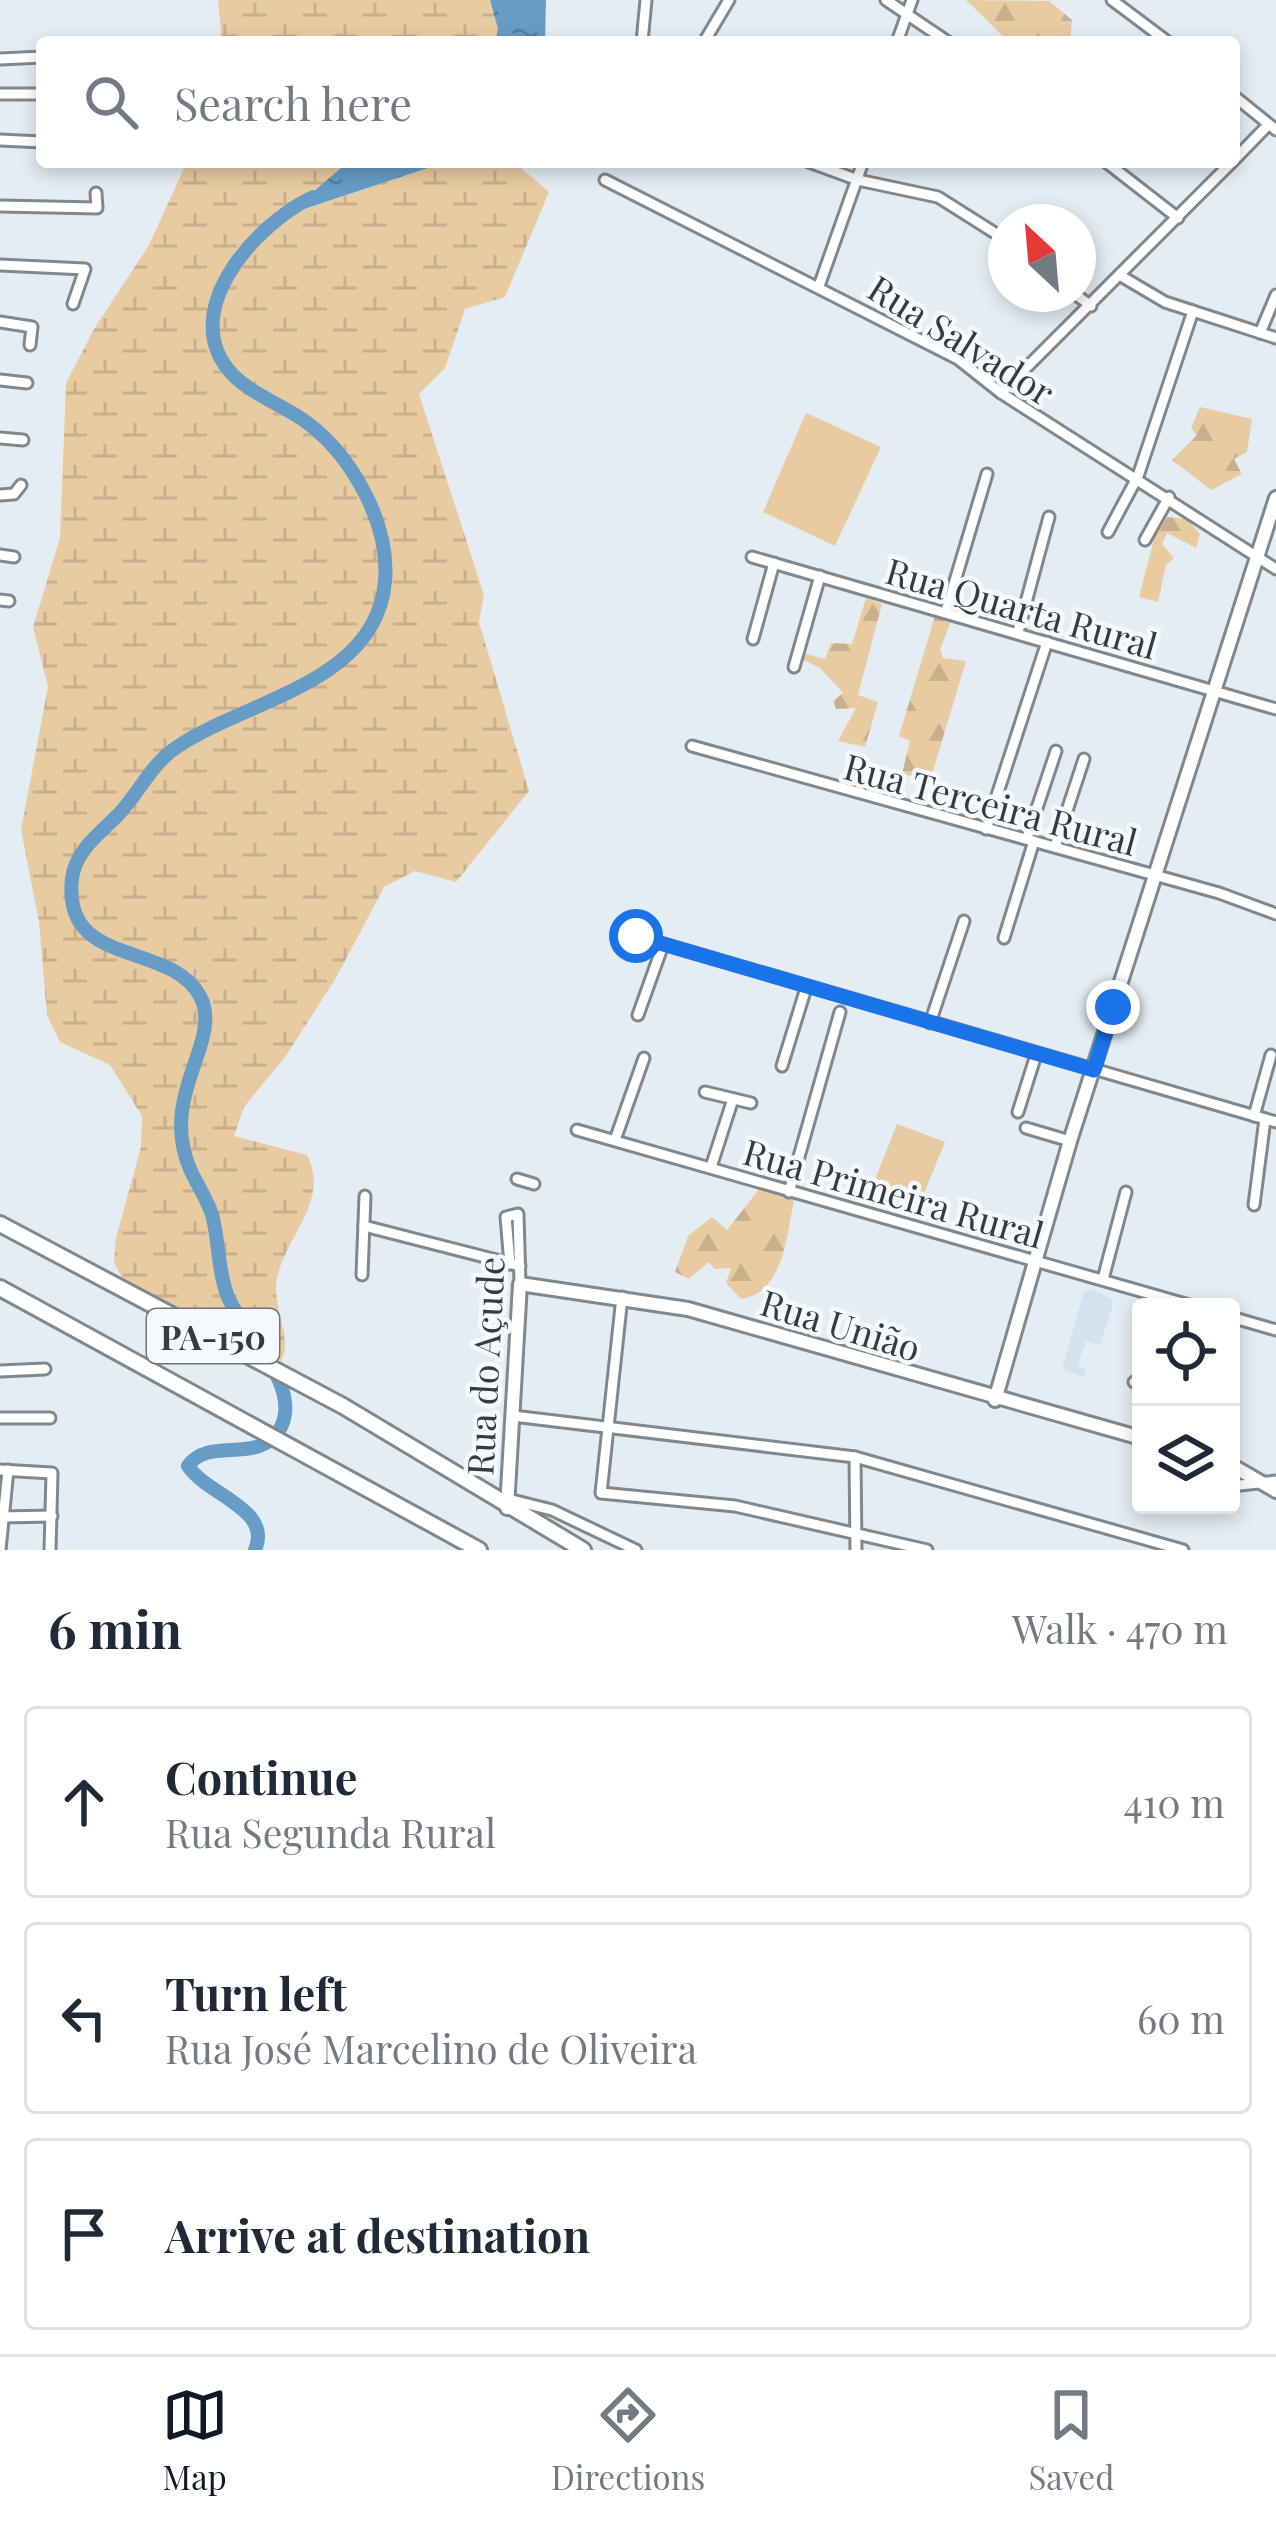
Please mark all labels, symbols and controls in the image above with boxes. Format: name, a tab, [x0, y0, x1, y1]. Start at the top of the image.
search box	[36, 36, 1240, 168]
icon: search	[78, 69, 144, 135]
text: Search here	[174, 72, 412, 132]
north arrow	[988, 204, 1096, 312]
street label: Rua Salvador	[860, 263, 1064, 415]
street label: Rua Quarta Rural	[881, 545, 1163, 669]
street label: Rua Terceira Rural	[839, 741, 1143, 865]
route start	[609, 909, 663, 963]
route end	[1086, 980, 1140, 1034]
street label: Rua Primeira Rural	[738, 1126, 1050, 1258]
street label: Rua do Açude	[454, 1255, 514, 1477]
street label: Rua União	[755, 1277, 927, 1371]
map controls	[1132, 1298, 1240, 1514]
button: locate	[1132, 1298, 1240, 1406]
road number: PA-150	[147, 1309, 279, 1363]
button: layers	[1132, 1406, 1240, 1514]
text: 6 min	[48, 1594, 182, 1662]
text: Walk · 470 m	[1012, 1602, 1228, 1654]
text: Continue	[165, 1746, 357, 1806]
icon: ahead	[51, 1769, 117, 1835]
text: 410 m	[1124, 1776, 1225, 1828]
text: Rua Segunda Rural	[165, 1806, 496, 1858]
text: Turn left	[165, 1962, 347, 2022]
icon: left	[51, 1985, 117, 2051]
text: 60 m	[1137, 1992, 1225, 2044]
text: Rua José Marcelino de Oliveira	[165, 2022, 697, 2074]
icon: arrive	[51, 2201, 117, 2267]
text: Arrive at destination	[165, 2204, 590, 2264]
tab: Map	[162, 2382, 228, 2498]
tab: Directions	[551, 2382, 705, 2498]
tab: Saved	[1029, 2382, 1114, 2498]

